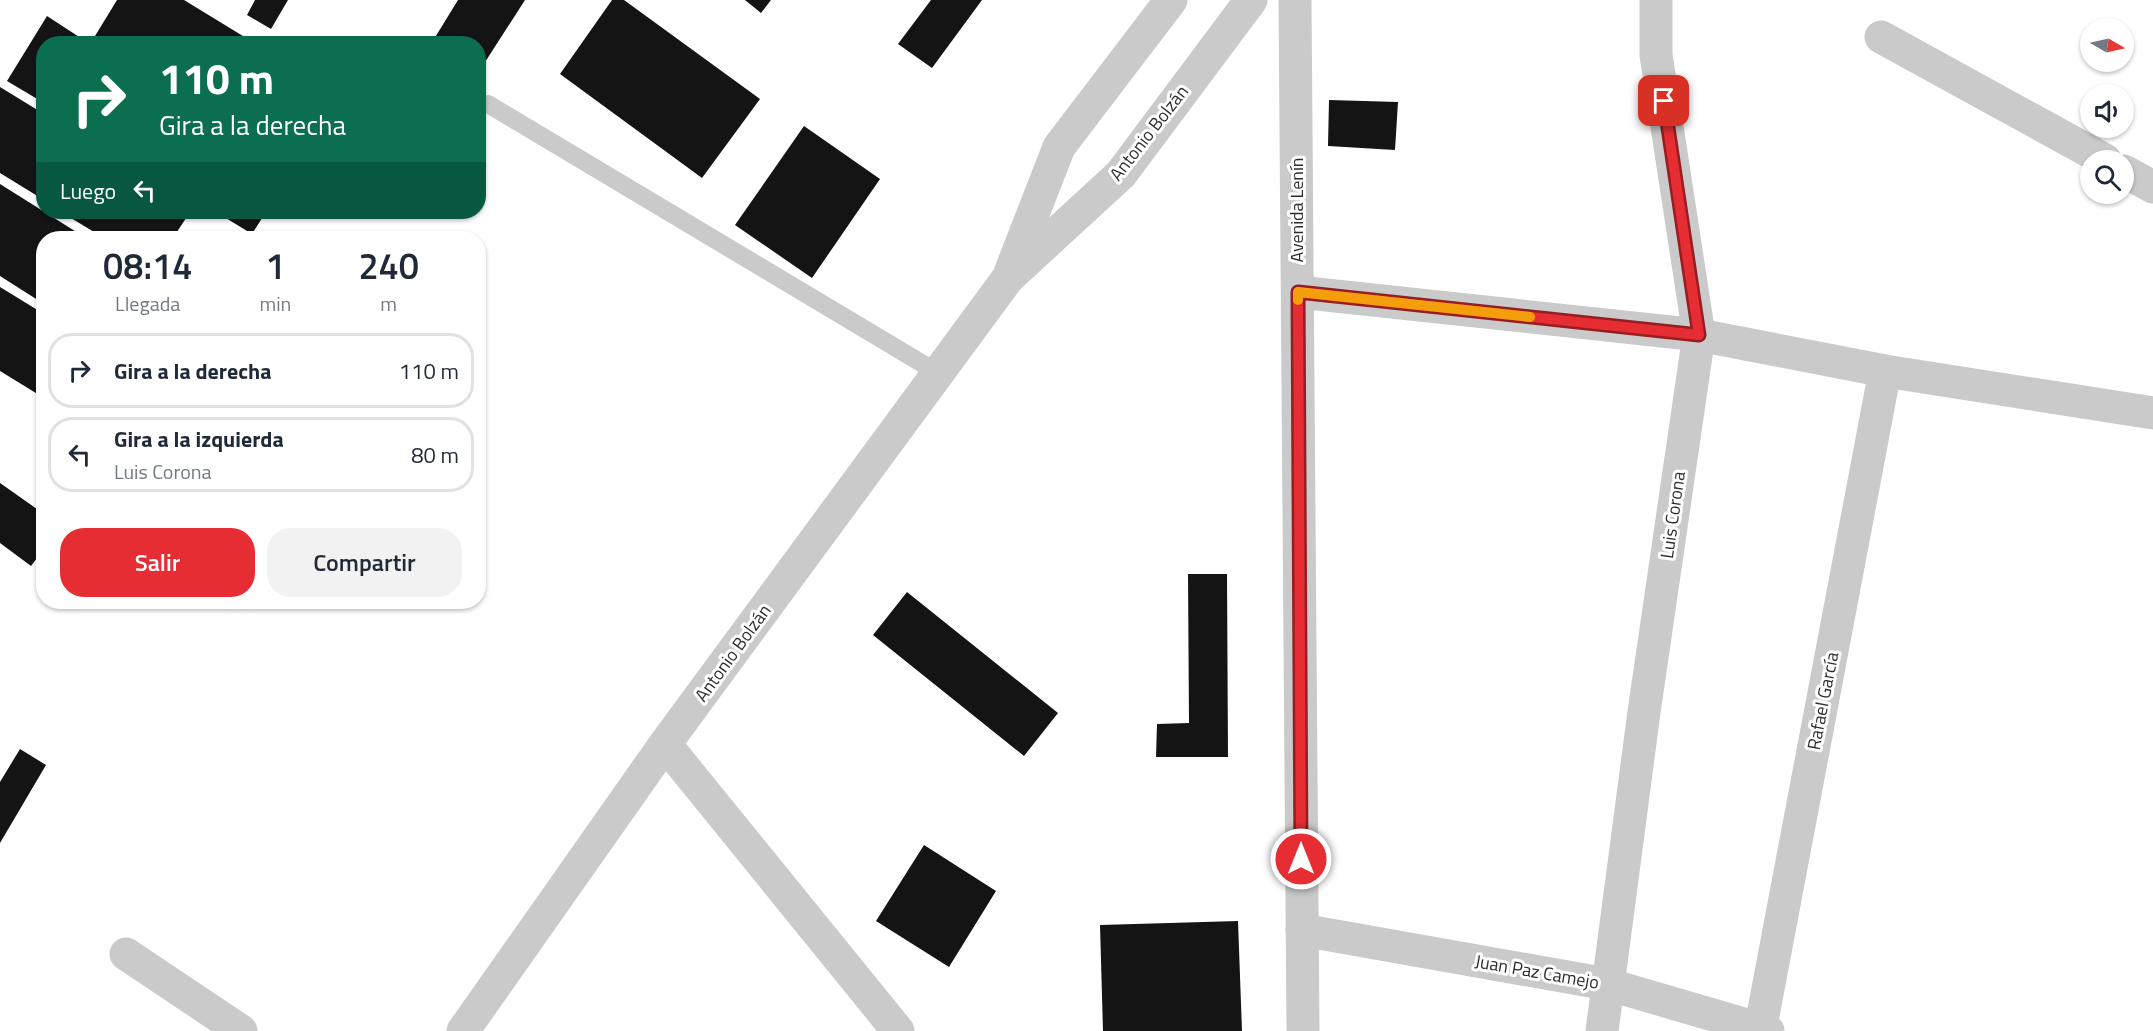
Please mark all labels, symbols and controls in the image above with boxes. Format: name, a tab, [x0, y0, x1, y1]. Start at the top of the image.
north arrow	[2080, 18, 2134, 72]
map controls	[2080, 18, 2134, 204]
text: 110 m	[159, 46, 274, 110]
icon: right	[60, 60, 138, 138]
pin	[1638, 75, 1689, 126]
street label: Antonio Bolzán	[1103, 79, 1195, 186]
icon: arrive	[1647, 84, 1680, 117]
button: sound	[2080, 84, 2134, 138]
text: Gira a la derecha	[159, 104, 346, 145]
button: search	[2080, 150, 2134, 204]
street label: Avenida Lenín	[1283, 158, 1310, 263]
text: Luego	[60, 174, 116, 208]
icon: left	[128, 174, 161, 207]
text: 08:14	[103, 238, 192, 293]
text: 1	[265, 238, 285, 293]
text: 240	[358, 238, 419, 293]
text: Llegada	[115, 288, 180, 319]
text: min	[259, 288, 291, 319]
text: m	[380, 288, 397, 319]
icon: right	[63, 354, 96, 387]
text: Gira a la derecha	[114, 354, 271, 388]
text: 110 m	[399, 354, 459, 388]
text: Gira a la izquierda	[114, 422, 284, 456]
icon: left	[63, 438, 96, 471]
text: 80 m	[411, 438, 459, 472]
text: Luis Corona	[114, 456, 211, 487]
street label: Luis Corona	[1653, 470, 1692, 560]
button: Salir	[60, 528, 255, 597]
button: Compartir	[267, 528, 462, 597]
street label: Antonio Bolzán	[688, 598, 777, 707]
street label: Rafael García	[1800, 650, 1845, 752]
position arrow	[1269, 827, 1333, 891]
street label: Juan Paz Camejo	[1473, 947, 1601, 996]

